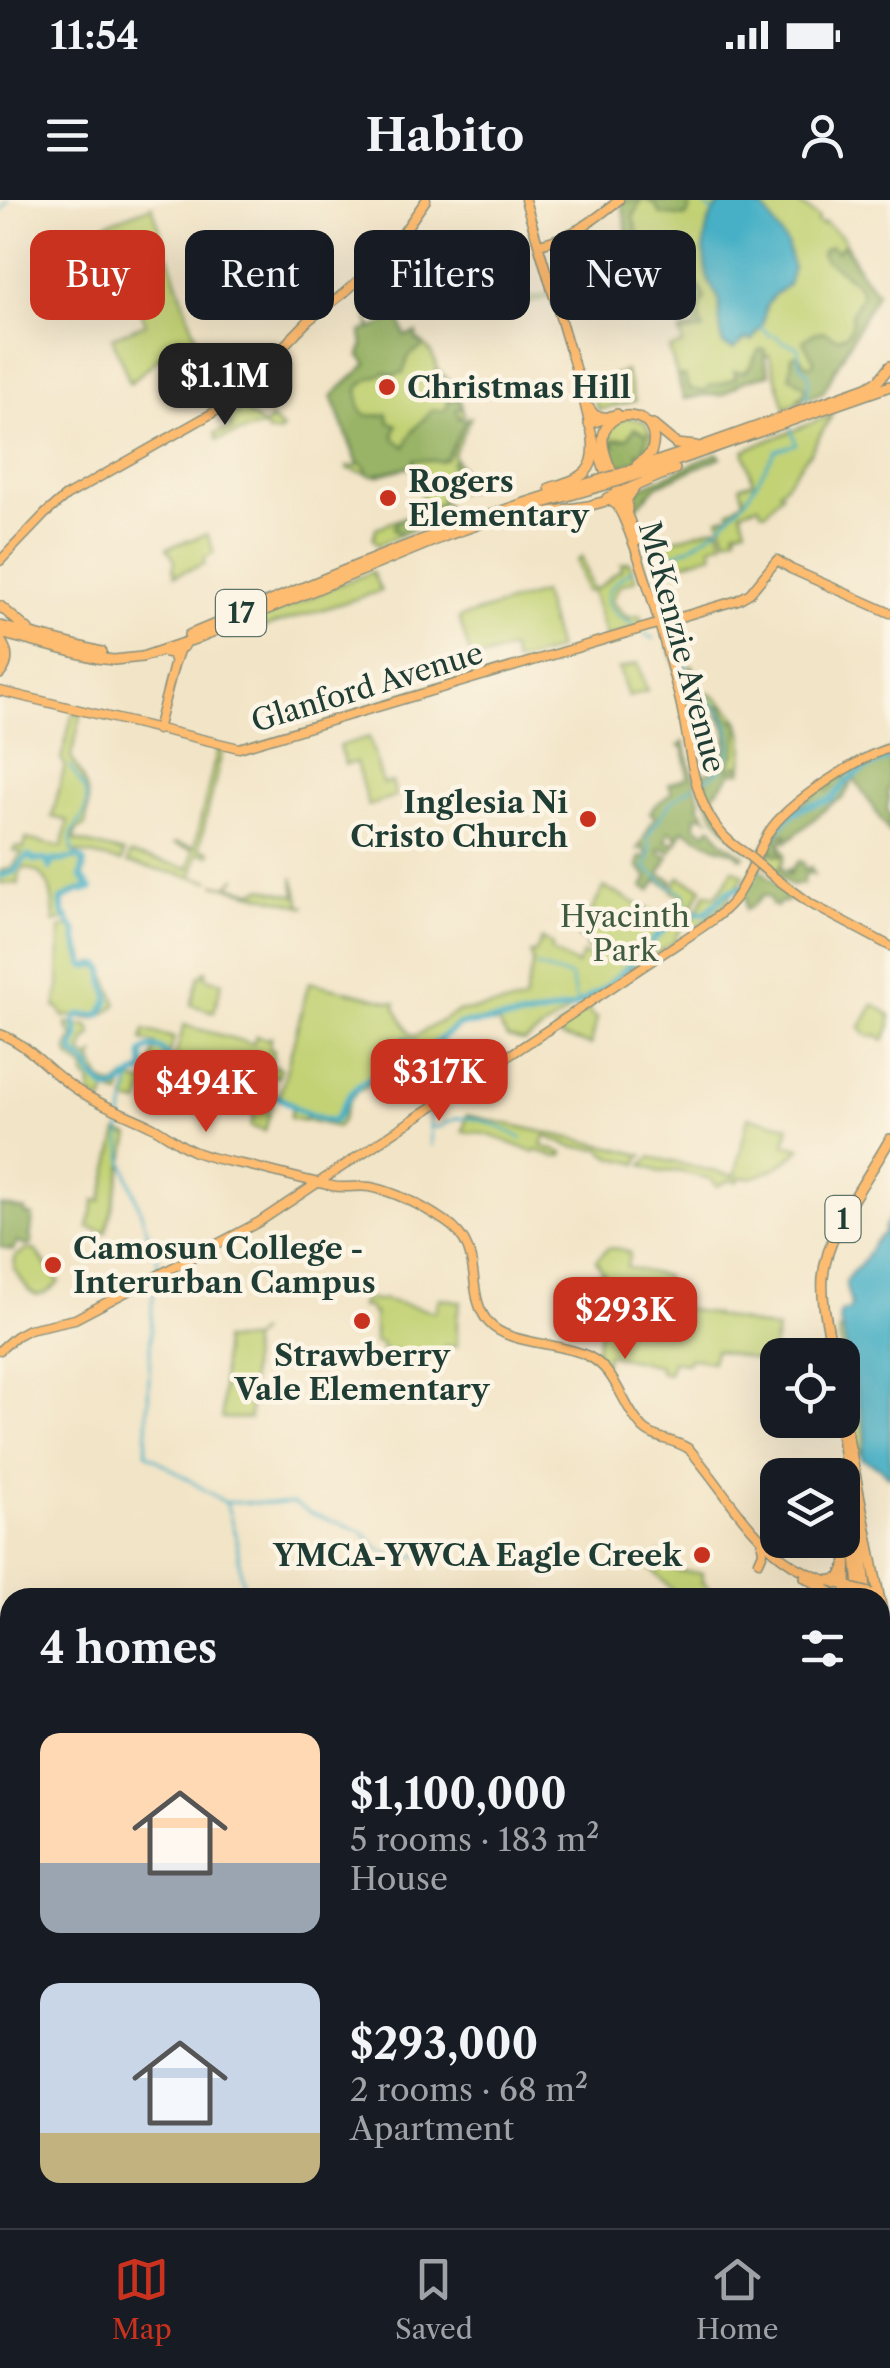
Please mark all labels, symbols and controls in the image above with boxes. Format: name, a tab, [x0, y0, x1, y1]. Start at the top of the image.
text: 11:54	[50, 12, 139, 59]
text: Habito	[366, 107, 524, 163]
icon: menu	[40, 108, 95, 163]
icon: person	[795, 108, 850, 163]
chip: Buy	[30, 230, 165, 320]
chip: Rent	[185, 230, 334, 320]
chip: Filters	[354, 230, 530, 320]
chip: New	[550, 230, 696, 320]
pin: $1.1M	[155, 343, 295, 428]
text: $1.1M	[180, 356, 270, 395]
place label: Christmas Hill	[407, 369, 631, 406]
marker: Christmas Hill	[376, 376, 398, 398]
place label: Rogers Elementary	[408, 463, 591, 534]
marker: Rogers Elementary	[377, 487, 399, 509]
street label: McKenzie Avenue	[631, 517, 733, 777]
road number: 17	[216, 590, 266, 636]
street label: Glanford Avenue	[247, 634, 487, 740]
place label: Inglesia Ni Cristo Church	[350, 784, 568, 855]
marker: Inglesia Ni Cristo Church	[577, 808, 599, 830]
park label: Hyacinth Park	[560, 898, 690, 969]
pin: $317K	[369, 1039, 509, 1124]
pin: $494K	[136, 1050, 276, 1135]
text: $317K	[393, 1052, 485, 1091]
text: $494K	[156, 1063, 256, 1102]
road number: 1	[826, 1196, 860, 1242]
place label: Camosun College - Interurban Campus	[73, 1230, 376, 1301]
marker: Camosun College - Interurban Campus	[42, 1254, 64, 1276]
pin: $293K	[555, 1277, 695, 1362]
text: $293K	[575, 1290, 675, 1329]
marker: Strawberry Vale Elementary	[351, 1310, 373, 1332]
place label: Strawberry Vale Elementary	[234, 1337, 491, 1408]
map controls	[760, 1338, 860, 1558]
button: locate	[760, 1338, 860, 1438]
button: layers	[760, 1458, 860, 1558]
place label: YMCA-YWCA Eagle Creek	[272, 1537, 683, 1574]
marker: YMCA-YWCA Eagle Creek	[691, 1544, 713, 1566]
icon: filters	[795, 1621, 850, 1676]
text: 4 homes	[40, 1622, 217, 1674]
text: $1,100,000	[350, 1768, 567, 1820]
icon: home	[120, 1773, 240, 1893]
text: 5 rooms · 183 m²	[350, 1820, 599, 1859]
text: House	[350, 1859, 448, 1898]
text: $293,000	[350, 2018, 538, 2070]
icon: home	[120, 2023, 240, 2143]
text: 2 rooms · 68 m²	[350, 2070, 588, 2109]
text: Apartment	[350, 2109, 514, 2148]
tab: Map	[112, 2252, 172, 2346]
tab: Saved	[395, 2252, 473, 2346]
tab: Home	[696, 2252, 778, 2346]

